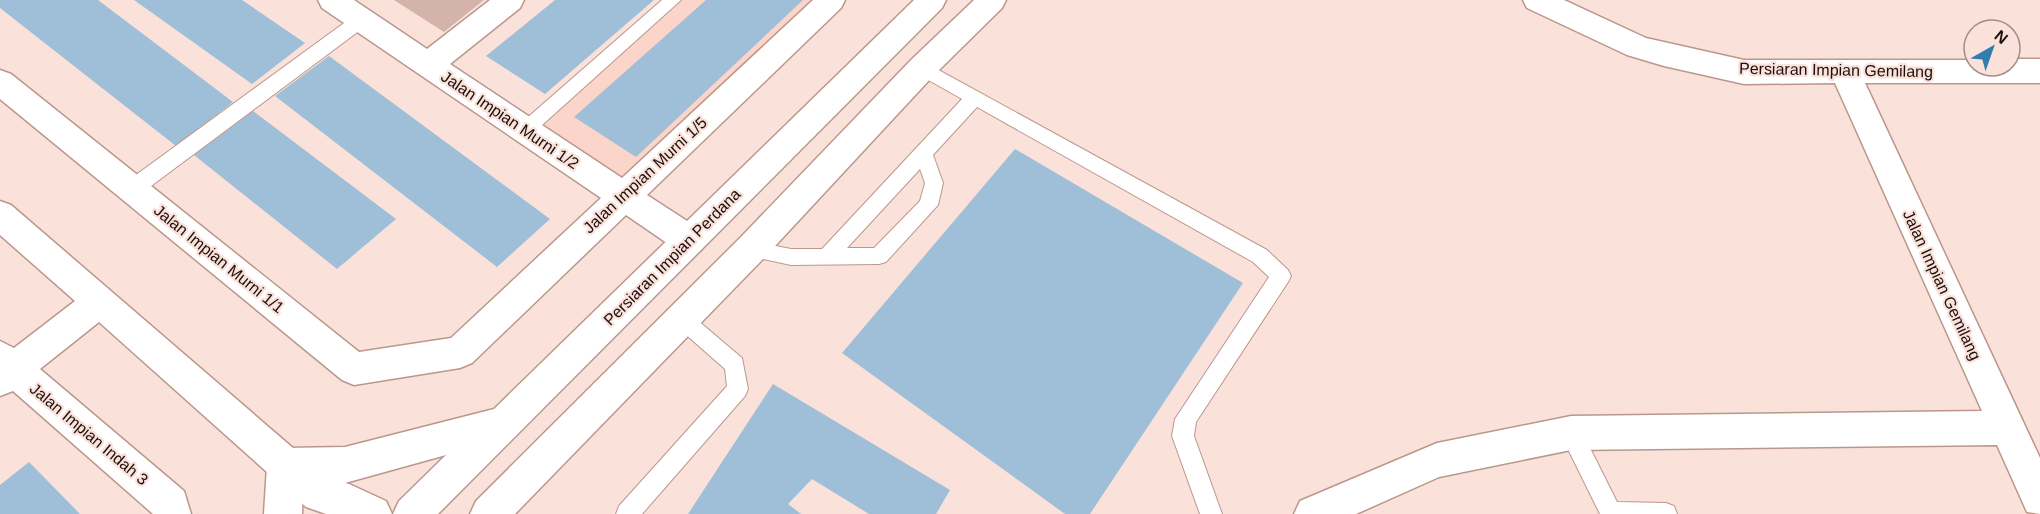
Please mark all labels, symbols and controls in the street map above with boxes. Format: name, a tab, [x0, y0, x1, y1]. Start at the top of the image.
north arrow	[1962, 18, 2022, 78]
text: N	[1991, 27, 2011, 47]
street label: Persiaran Impian Gemilang	[1739, 60, 1933, 80]
street label: Jalan Impian Murni 1/2	[438, 68, 582, 172]
street label: Jalan Impian Murni 1/5	[580, 114, 710, 236]
street label: Persiaran Impian Perdana	[600, 185, 744, 329]
street label: Jalan Impian Murni 1/1	[151, 201, 287, 317]
street label: Jalan Impian Gemilang	[1900, 207, 1984, 363]
street label: Jalan Impian Indah 3	[27, 380, 151, 488]

